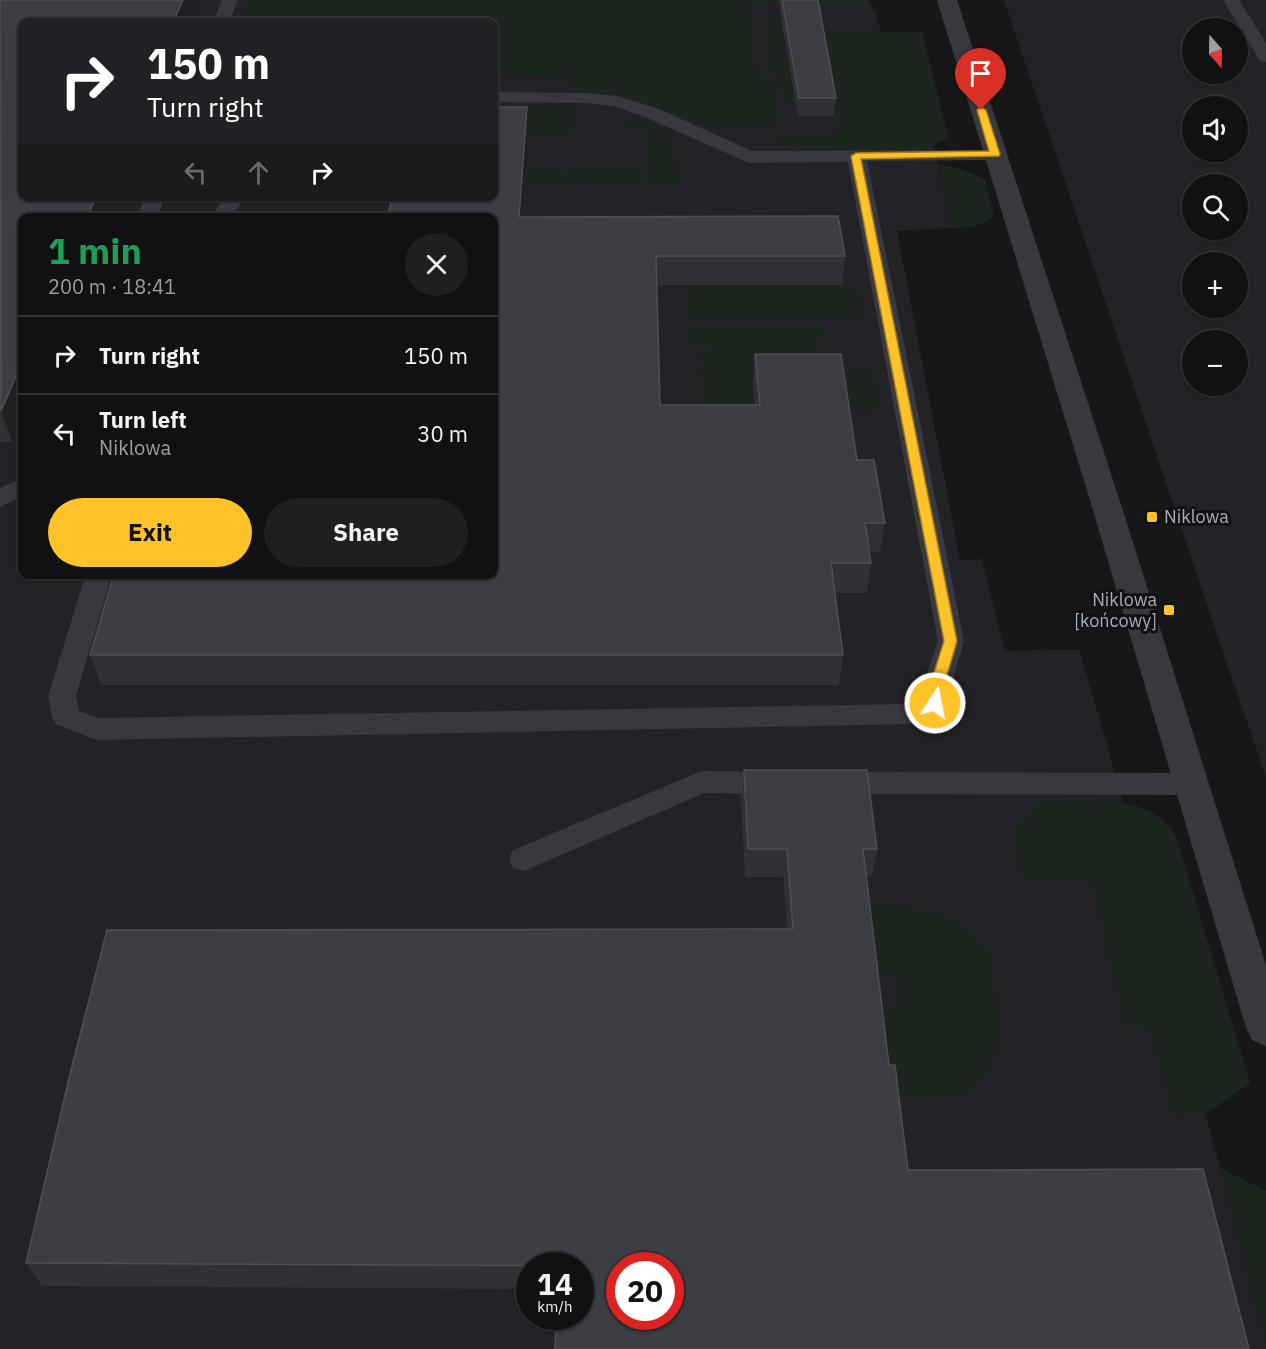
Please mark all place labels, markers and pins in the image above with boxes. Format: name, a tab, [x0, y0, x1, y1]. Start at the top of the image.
pin	[955, 48, 1006, 110]
place label: Niklowa	[1164, 505, 1229, 528]
marker: Niklowa	[1145, 510, 1159, 524]
place label: Niklowa [końcowy]	[1074, 588, 1157, 632]
marker: Niklowa [końcowy]	[1162, 603, 1176, 617]

